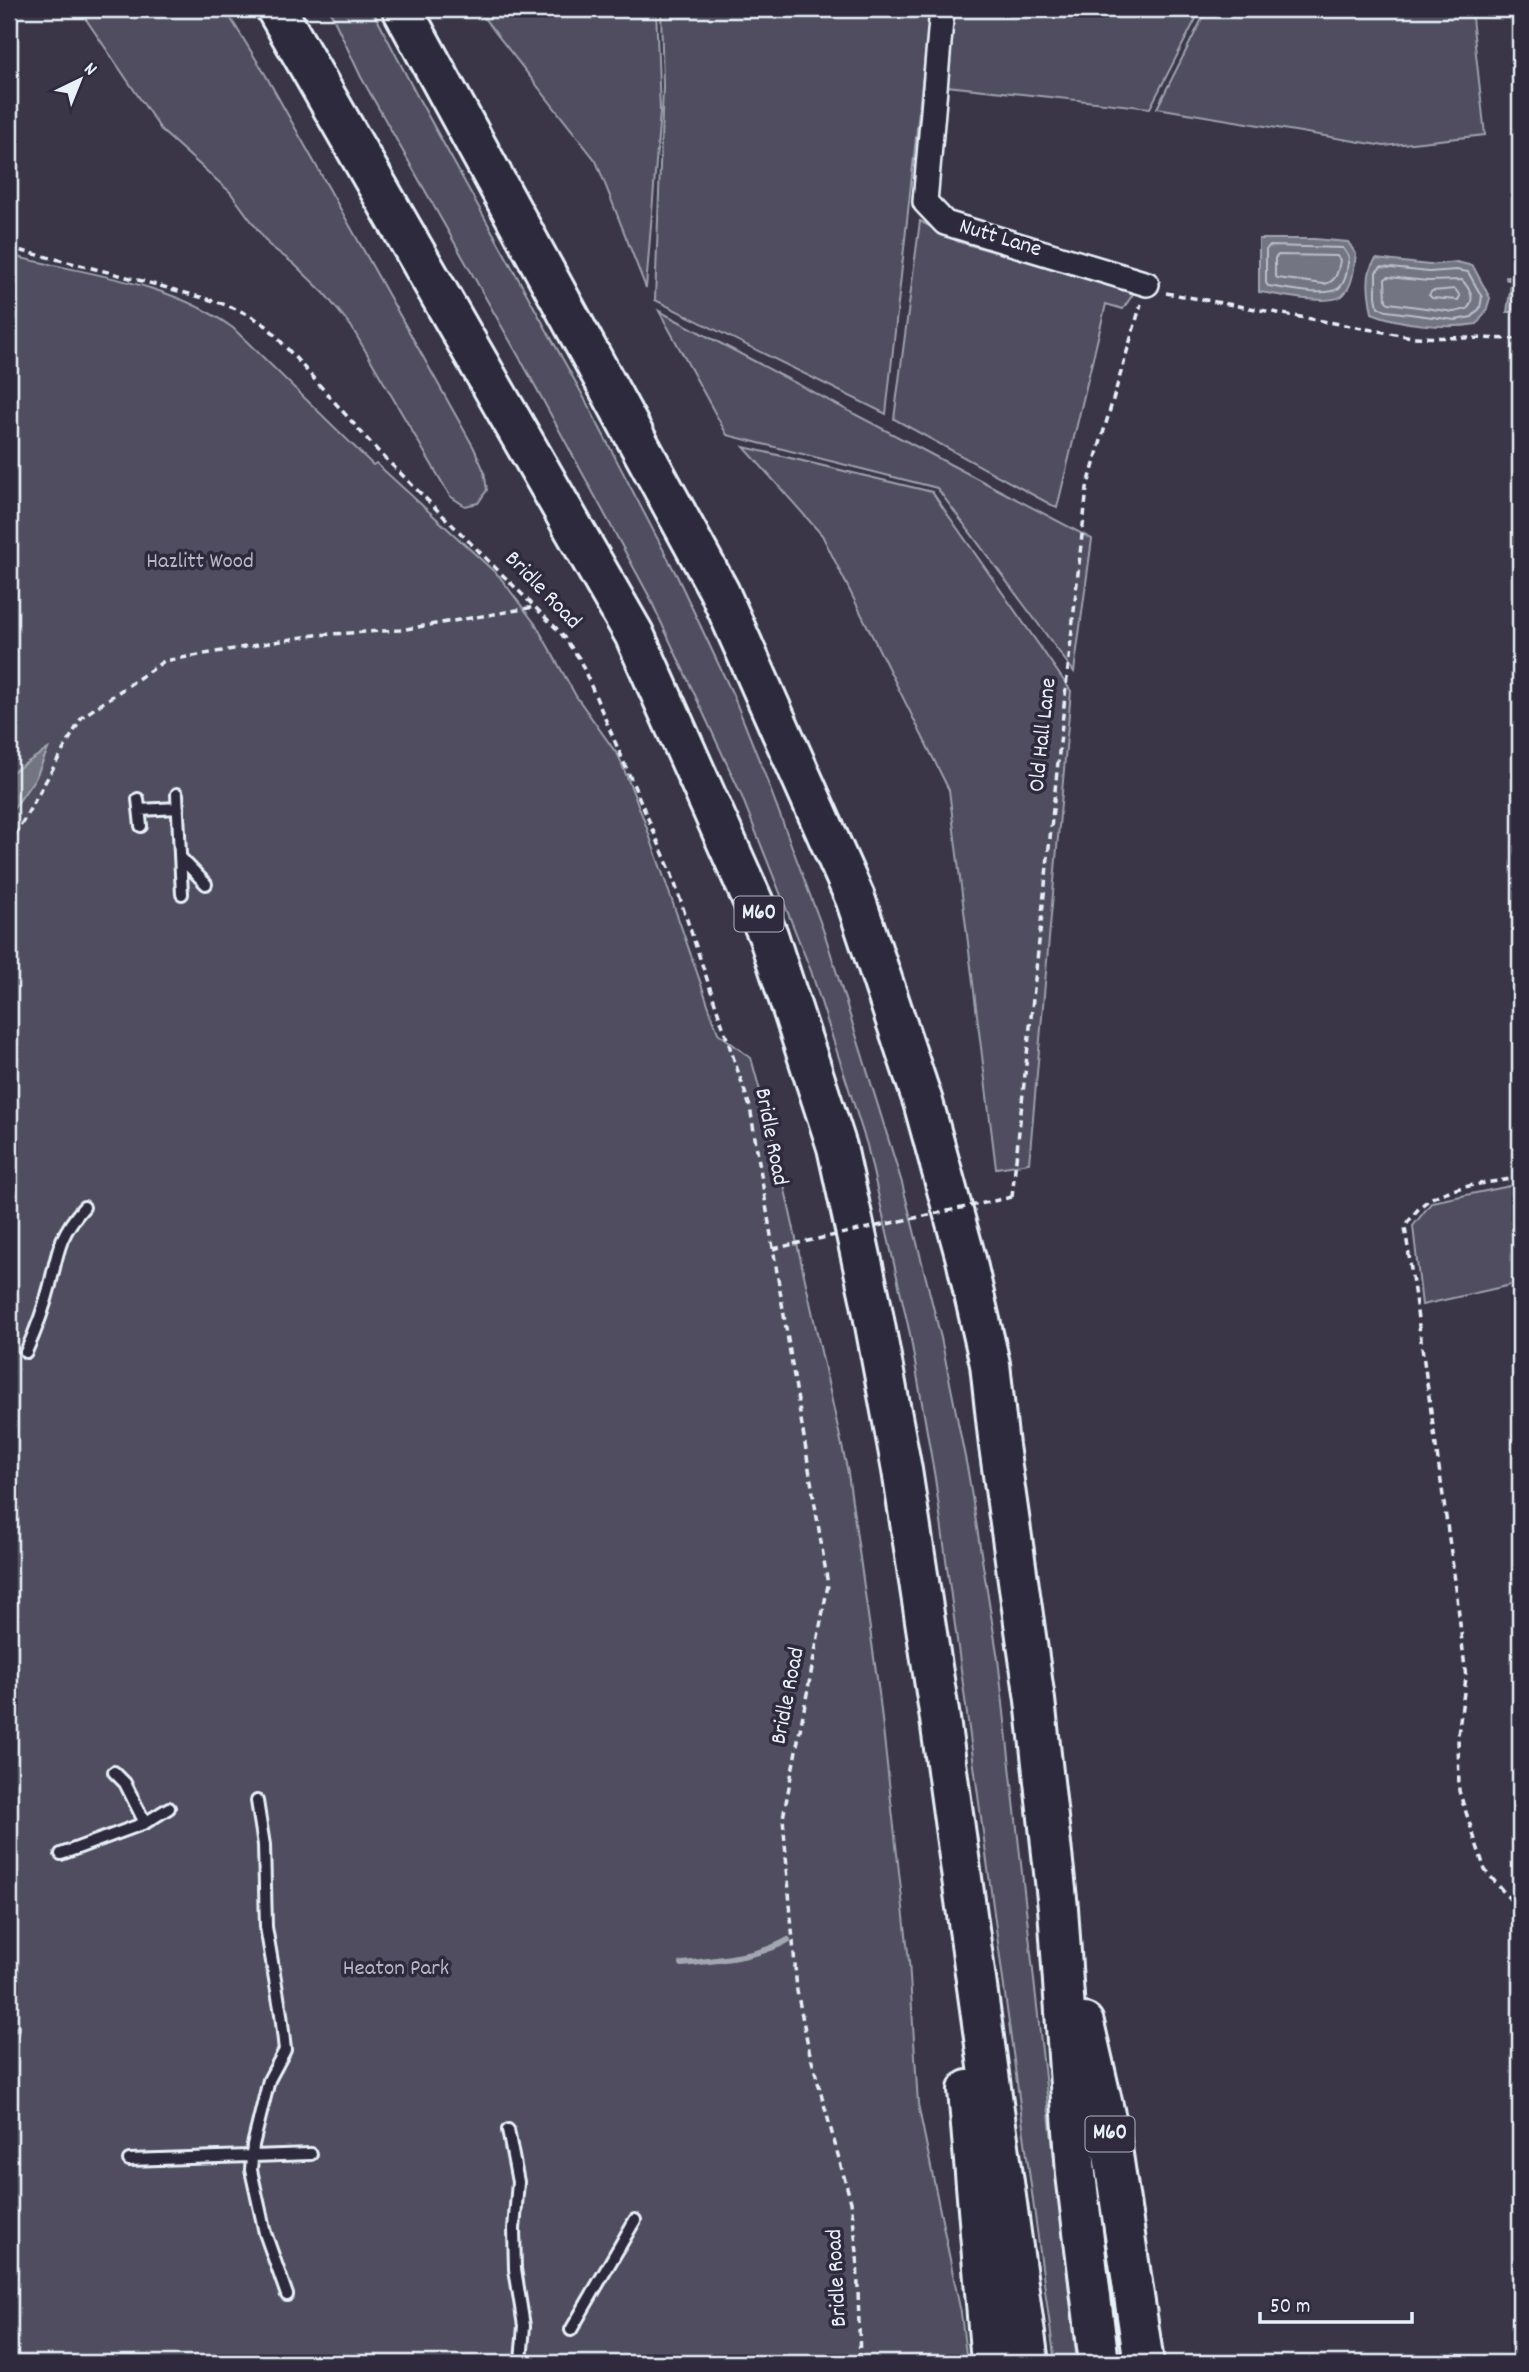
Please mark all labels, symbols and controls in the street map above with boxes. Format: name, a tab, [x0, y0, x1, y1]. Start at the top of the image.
north arrow	[46, 46, 116, 116]
text: N	[77, 57, 102, 83]
street label: Nutt Lane	[955, 211, 1045, 267]
street label: Bridle Road	[496, 544, 588, 638]
park label: Hazlitt Wood	[146, 546, 254, 579]
street label: Old Hall Lane	[1022, 676, 1066, 794]
road number: M60	[734, 897, 784, 932]
street label: Bridle Road	[744, 1086, 796, 1188]
street label: Bridle Road	[763, 1645, 815, 1747]
park label: Heaton Park	[343, 1953, 449, 1986]
road number: M60	[1086, 2116, 1134, 2152]
street label: Bridle Road	[819, 2228, 857, 2328]
scale bar	[1260, 2281, 1412, 2325]
text: 50 m	[1270, 2293, 1310, 2323]

